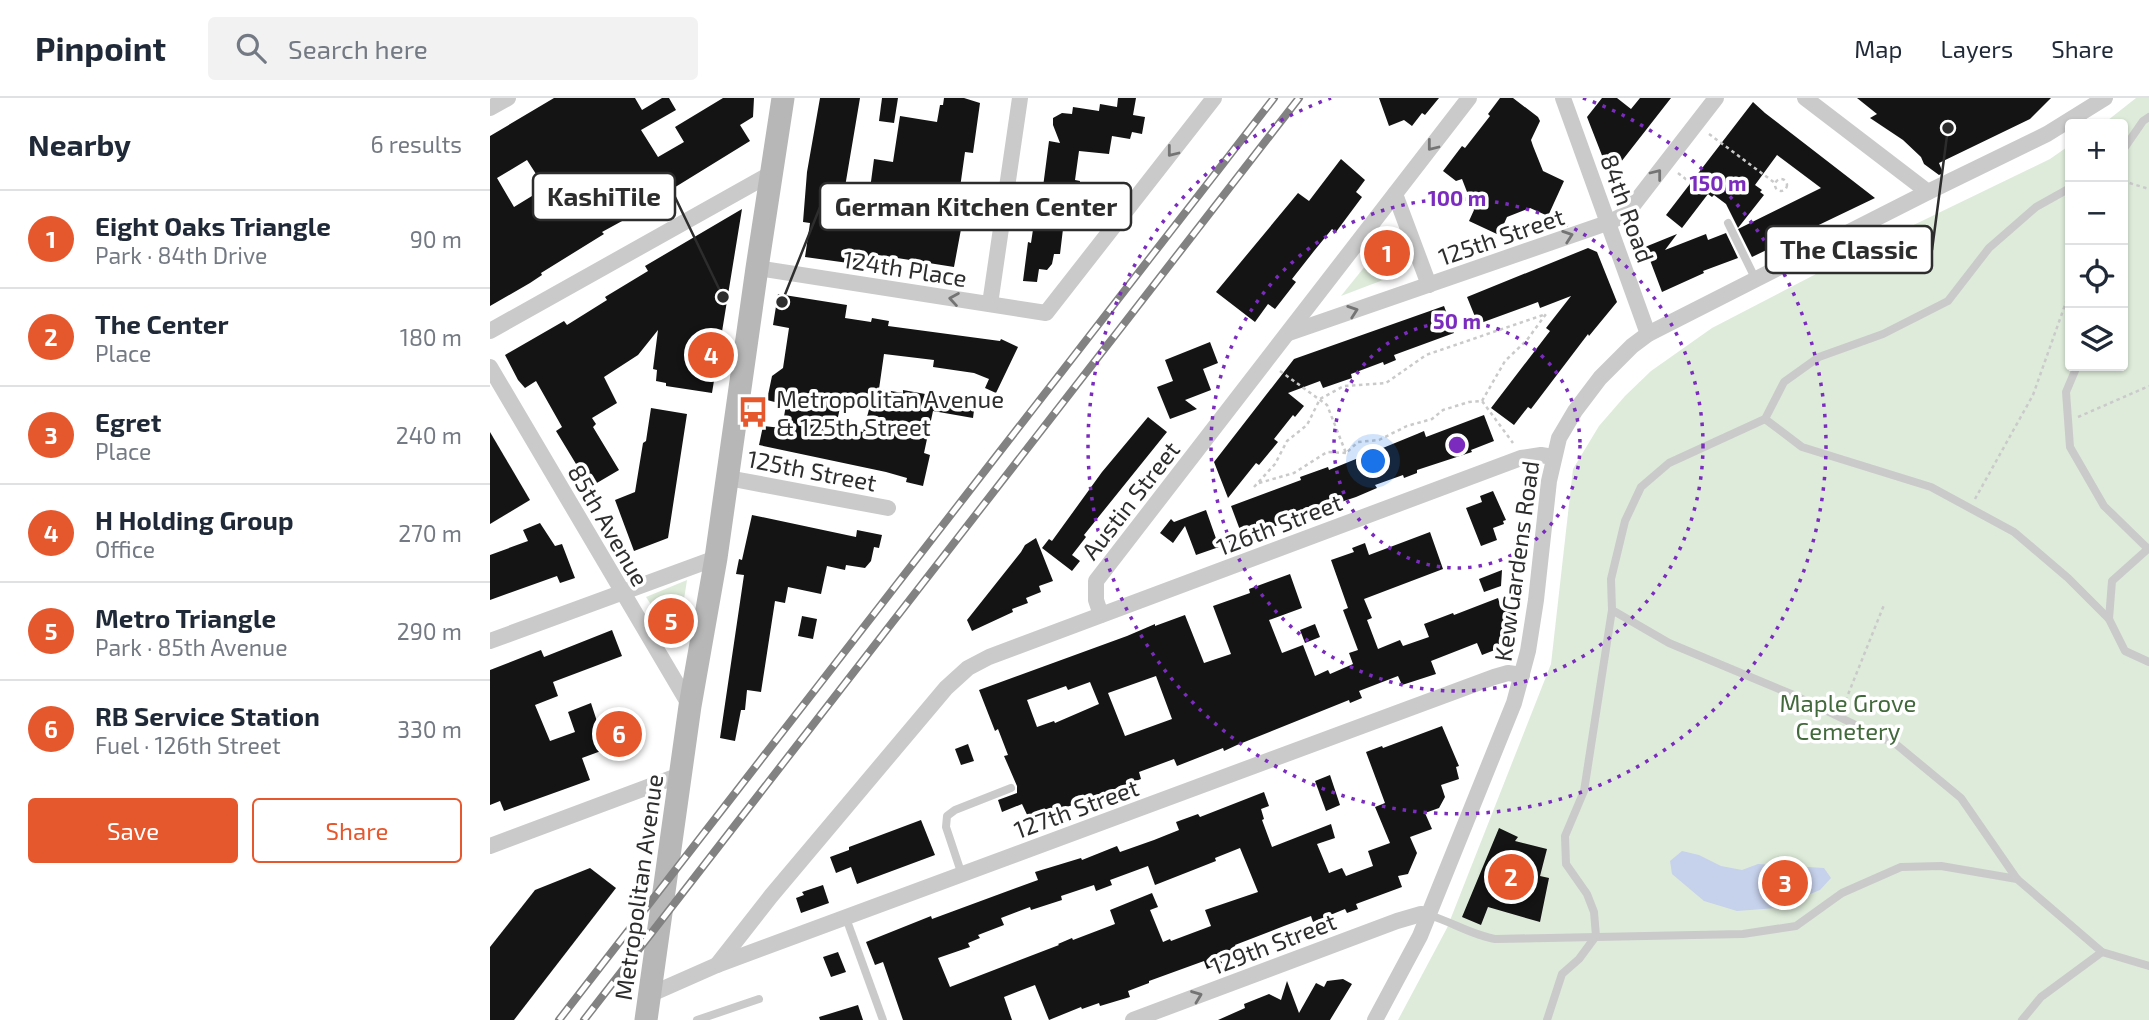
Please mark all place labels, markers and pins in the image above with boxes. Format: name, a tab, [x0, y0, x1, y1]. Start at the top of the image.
callout: KashiTile	[533, 173, 675, 220]
callout: German Kitchen Center	[820, 183, 1131, 230]
callout: The Classic	[1766, 226, 1932, 273]
pin: 1	[1364, 227, 1410, 279]
pin: 4	[688, 329, 734, 381]
place label: Metropolitan Avenue & 125th Street	[776, 384, 1004, 441]
bus stop icon: Metropolitan Avenue & 125th Street	[736, 395, 770, 429]
centre of rings	[1445, 433, 1469, 457]
pin: 5	[648, 595, 694, 647]
pin: 6	[596, 708, 642, 760]
pin: 2	[1488, 851, 1534, 903]
pin: 3	[1762, 857, 1808, 909]

